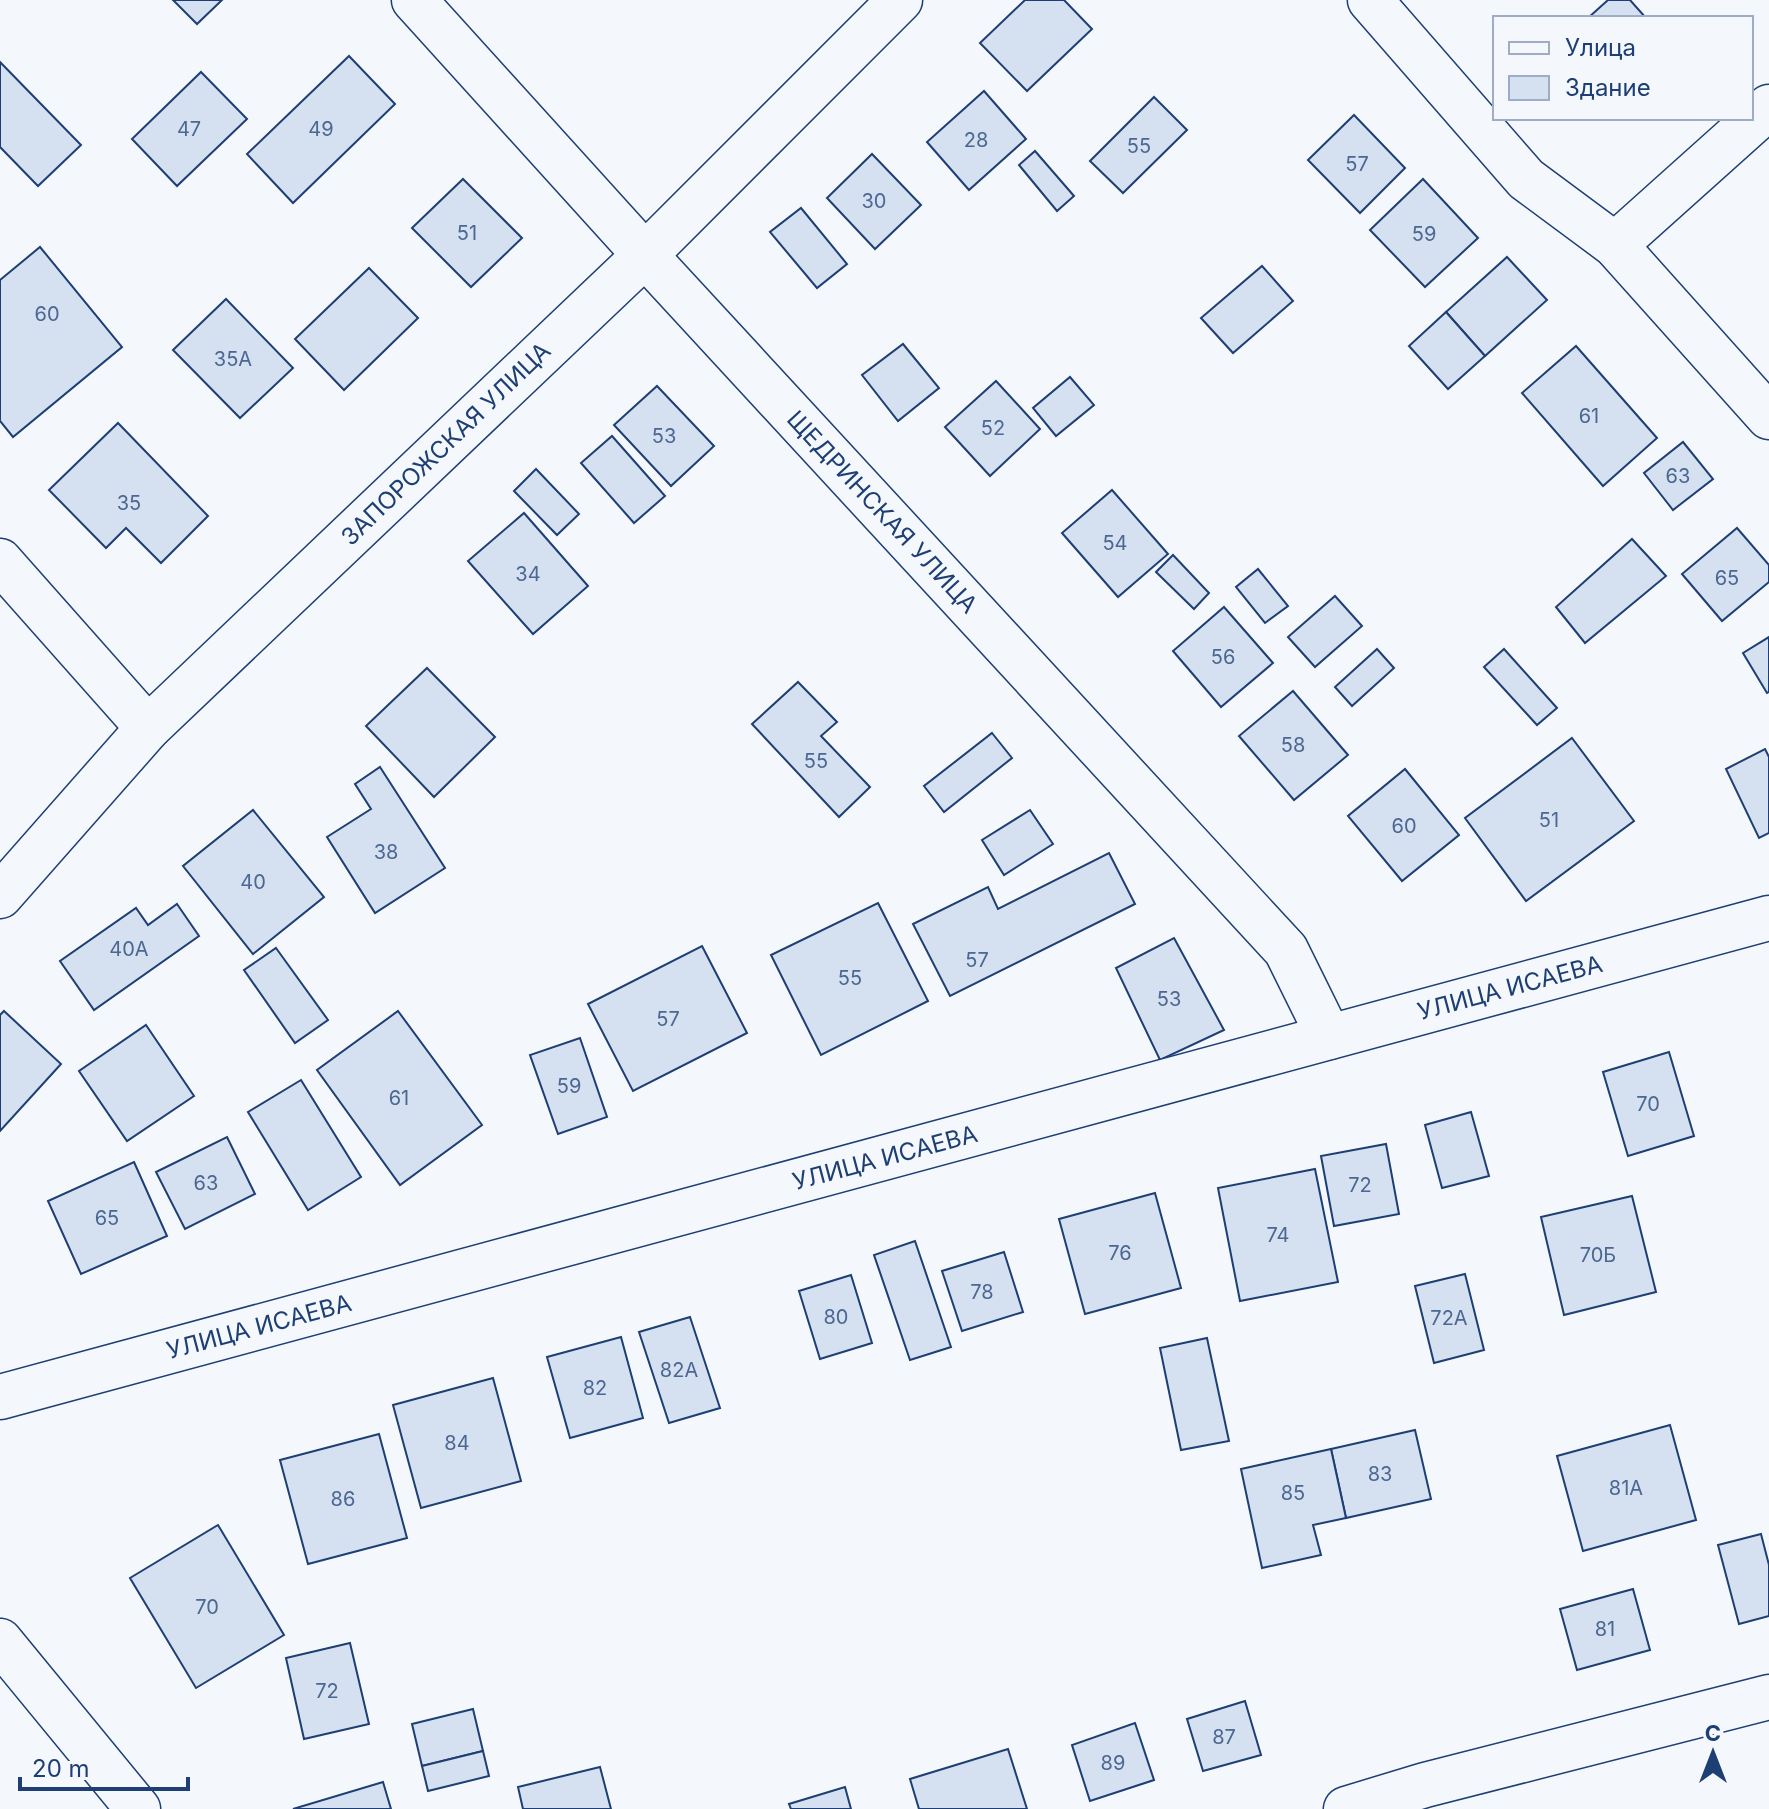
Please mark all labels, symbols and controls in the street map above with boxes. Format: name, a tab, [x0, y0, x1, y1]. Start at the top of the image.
legend	[1493, 16, 1753, 120]
text: Улица	[1565, 33, 1636, 62]
text: Здание	[1565, 73, 1651, 102]
house number: 47	[177, 117, 201, 141]
house number: 49	[308, 117, 334, 141]
house number: 28	[964, 128, 988, 152]
house number: 55	[1127, 134, 1151, 158]
house number: 57	[1345, 152, 1369, 176]
house number: 30	[862, 189, 886, 213]
house number: 51	[457, 221, 477, 245]
house number: 59	[1412, 222, 1436, 246]
house number: 60	[34, 302, 60, 326]
street label: ЗАПОРОЖСКАЯ УЛИЦА	[335, 336, 556, 551]
house number: 35А	[214, 347, 252, 371]
street label: ЩЕДРИНСКАЯ УЛИЦА	[781, 404, 984, 619]
house number: 61	[1579, 404, 1599, 428]
house number: 52	[981, 416, 1005, 440]
house number: 53	[652, 424, 676, 448]
house number: 63	[1666, 464, 1690, 488]
house number: 35	[117, 491, 141, 515]
house number: 54	[1102, 531, 1128, 555]
house number: 34	[515, 562, 541, 586]
house number: 65	[1715, 566, 1739, 590]
house number: 56	[1211, 645, 1235, 669]
house number: 58	[1281, 733, 1305, 757]
house number: 55	[804, 749, 828, 773]
house number: 51	[1539, 808, 1559, 832]
house number: 60	[1391, 814, 1417, 838]
house number: 38	[374, 840, 398, 864]
house number: 40	[240, 870, 266, 894]
house number: 40А	[109, 937, 149, 961]
house number: 57	[965, 948, 989, 972]
street label: УЛИЦА ИСАЕВА	[1414, 949, 1605, 1026]
house number: 55	[838, 966, 862, 990]
house number: 53	[1157, 987, 1181, 1011]
house number: 57	[656, 1007, 680, 1031]
house number: 59	[557, 1074, 581, 1098]
house number: 61	[389, 1086, 409, 1110]
house number: 70	[1636, 1092, 1660, 1116]
street label: УЛИЦА ИСАЕВА	[789, 1119, 980, 1196]
house number: 63	[194, 1171, 218, 1195]
house number: 72	[1348, 1173, 1372, 1197]
house number: 65	[95, 1206, 119, 1230]
house number: 74	[1266, 1223, 1290, 1247]
house number: 76	[1108, 1241, 1132, 1265]
house number: 70Б	[1580, 1243, 1616, 1267]
house number: 78	[970, 1280, 994, 1304]
street label: УЛИЦА ИСАЕВА	[163, 1288, 354, 1365]
house number: 80	[824, 1305, 849, 1329]
house number: 72А	[1430, 1306, 1468, 1330]
house number: 82А	[660, 1358, 698, 1382]
house number: 82	[583, 1376, 607, 1400]
house number: 84	[444, 1431, 470, 1455]
house number: 83	[1368, 1462, 1392, 1486]
house number: 81А	[1609, 1476, 1643, 1500]
house number: 85	[1281, 1481, 1305, 1505]
house number: 86	[331, 1487, 355, 1511]
house number: 70	[195, 1595, 219, 1619]
house number: 81	[1595, 1617, 1615, 1641]
house number: 72	[315, 1679, 339, 1703]
north arrow	[1673, 1713, 1753, 1793]
text: С	[1705, 1720, 1721, 1746]
house number: 87	[1212, 1725, 1236, 1749]
scale bar	[20, 1741, 188, 1791]
house number: 89	[1101, 1751, 1125, 1775]
text: 20 m	[32, 1754, 90, 1783]

